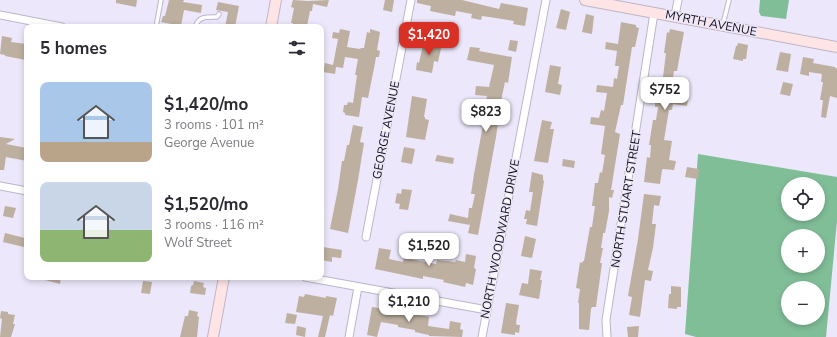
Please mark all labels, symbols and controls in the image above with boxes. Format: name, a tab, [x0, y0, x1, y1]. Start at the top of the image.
street label: MYRTH AVENUE	[664, 6, 758, 40]
pin: $1,420	[396, 22, 462, 56]
text: $1,420	[408, 26, 450, 44]
text: 5 homes	[40, 37, 107, 60]
icon: filters	[286, 37, 308, 59]
pin: $752	[641, 77, 689, 111]
street label: GEORGE AVENUE	[369, 80, 403, 180]
text: $752	[649, 81, 681, 99]
text: $1,420/mo	[164, 93, 248, 116]
icon: home	[72, 98, 120, 146]
pin: $823	[462, 99, 510, 133]
text: $823	[470, 103, 502, 121]
text: 3 rooms · 101 m²	[164, 116, 264, 134]
street label: NORTH STUART STREET	[607, 128, 645, 269]
text: George Avenue	[164, 134, 254, 152]
street label: NORTH WOODWARD DRIVE	[477, 158, 523, 320]
map controls	[781, 177, 825, 325]
button: locate	[781, 177, 825, 221]
text: $1,520/mo	[164, 193, 248, 216]
icon: home	[72, 198, 120, 246]
text: 3 rooms · 116 m²	[164, 216, 264, 234]
button: +	[781, 229, 825, 273]
pin: $1,520	[396, 233, 462, 267]
text: Wolf Street	[164, 234, 232, 252]
text: $1,520	[408, 237, 450, 255]
button: −	[781, 281, 825, 325]
pin: $1,210	[376, 289, 442, 323]
text: $1,210	[388, 293, 430, 311]

